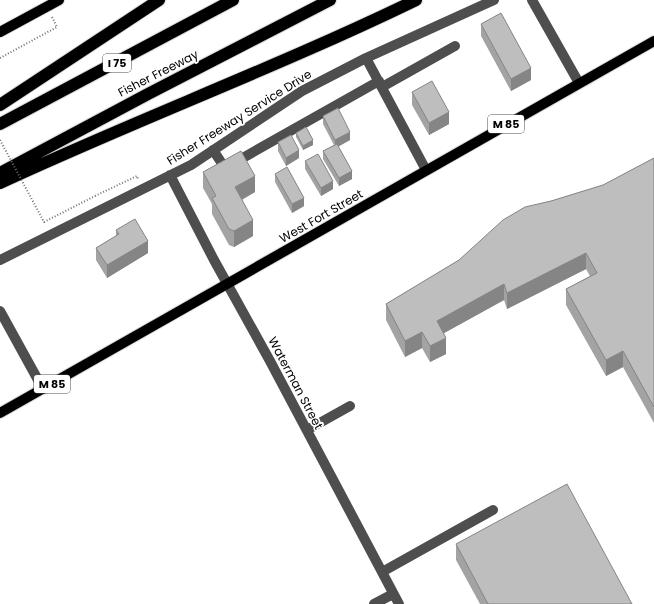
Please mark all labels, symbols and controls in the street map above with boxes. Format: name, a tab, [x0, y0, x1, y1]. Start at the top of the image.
street label: Fisher Freeway	[115, 45, 201, 101]
road number: I 75	[103, 54, 131, 72]
street label: Fisher Freeway Service Drive	[163, 65, 315, 169]
road number: M 85	[488, 115, 524, 133]
street label: West Fort Street	[276, 185, 366, 247]
street label: Waterman Street	[264, 334, 328, 432]
road number: M 85	[34, 375, 70, 393]

